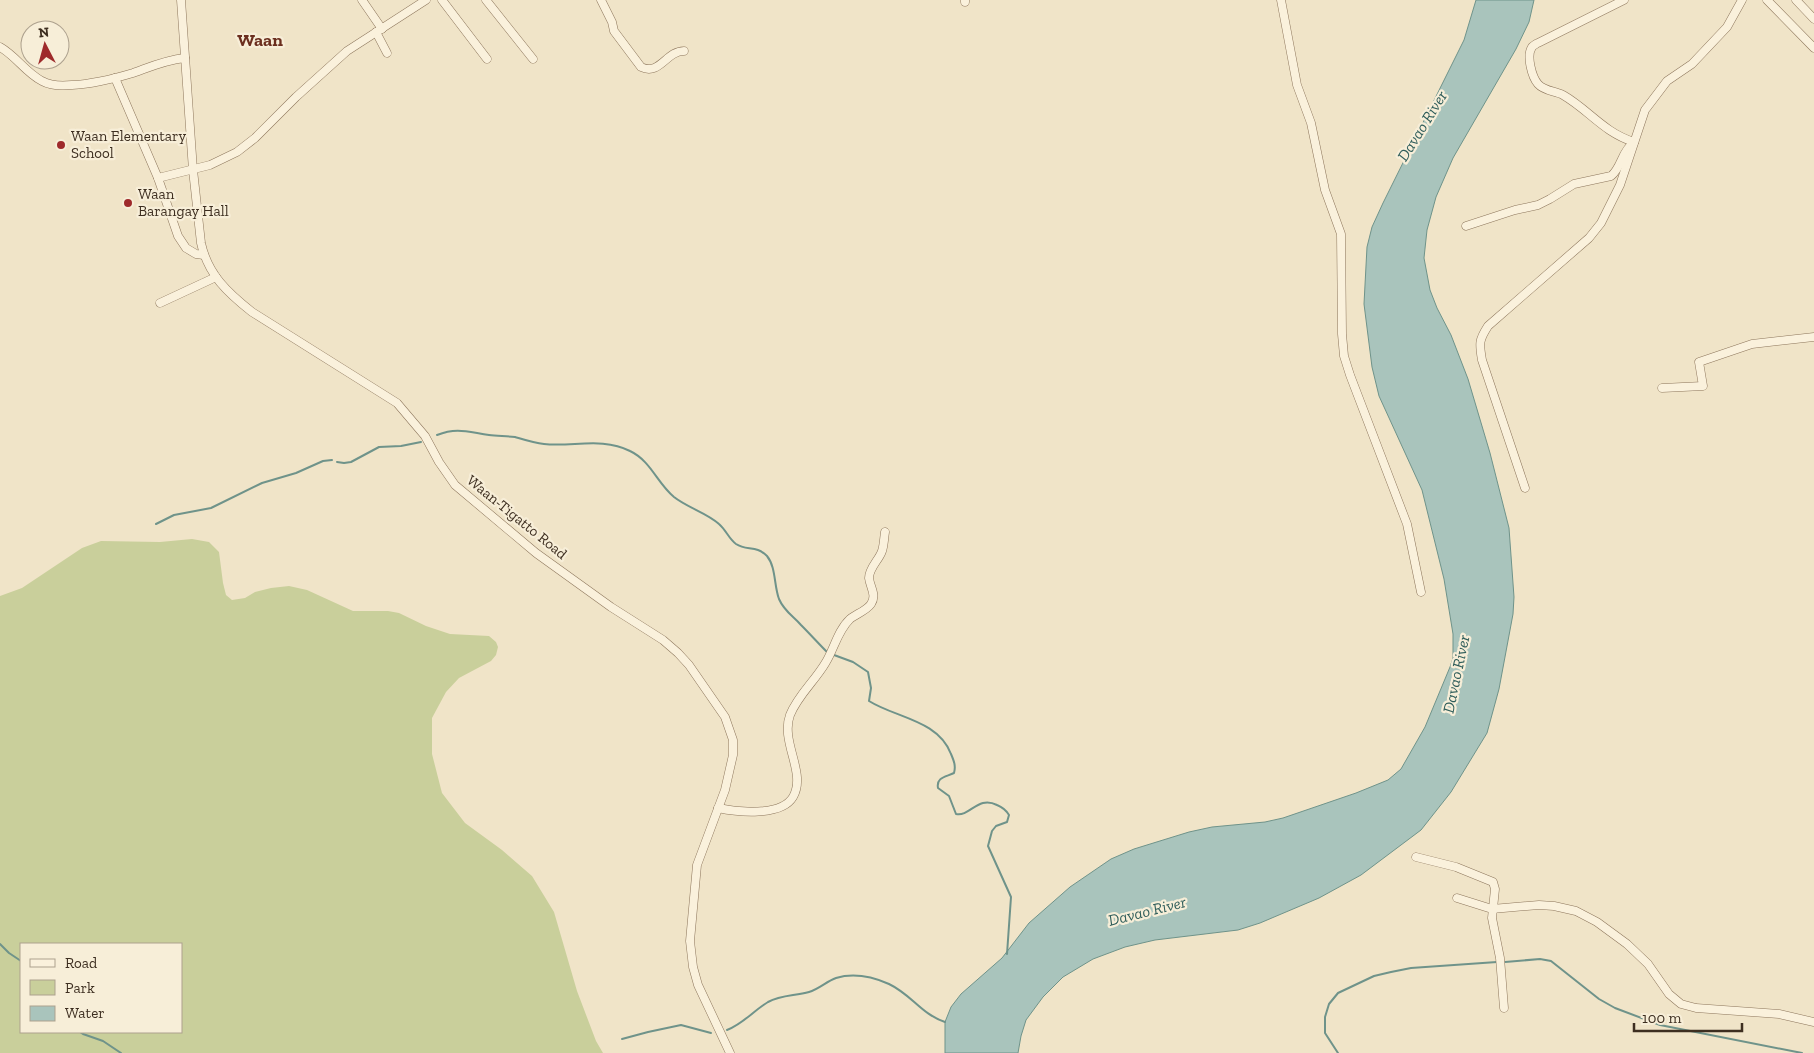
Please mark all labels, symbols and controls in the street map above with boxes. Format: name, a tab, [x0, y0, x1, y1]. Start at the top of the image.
north arrow	[20, 20, 70, 70]
text: N	[38, 24, 50, 42]
district label: Waan	[237, 29, 283, 51]
water label: Davao River	[1393, 87, 1451, 165]
place label: Waan Elementary School	[71, 127, 186, 162]
marker: Waan Elementary School	[55, 139, 67, 151]
place label: Waan Barangay Hall	[138, 185, 229, 220]
marker: Waan Barangay Hall	[122, 197, 134, 209]
street label: Waan-Tigatto Road	[463, 471, 571, 563]
water label: Davao River	[1438, 633, 1474, 715]
water label: Davao River	[1106, 892, 1188, 930]
legend	[20, 943, 182, 1033]
text: Road	[65, 954, 98, 972]
text: Park	[65, 979, 95, 997]
scale bar	[1634, 1000, 1742, 1032]
text: Water	[65, 1004, 105, 1022]
text: 100 m	[1642, 1009, 1681, 1027]

